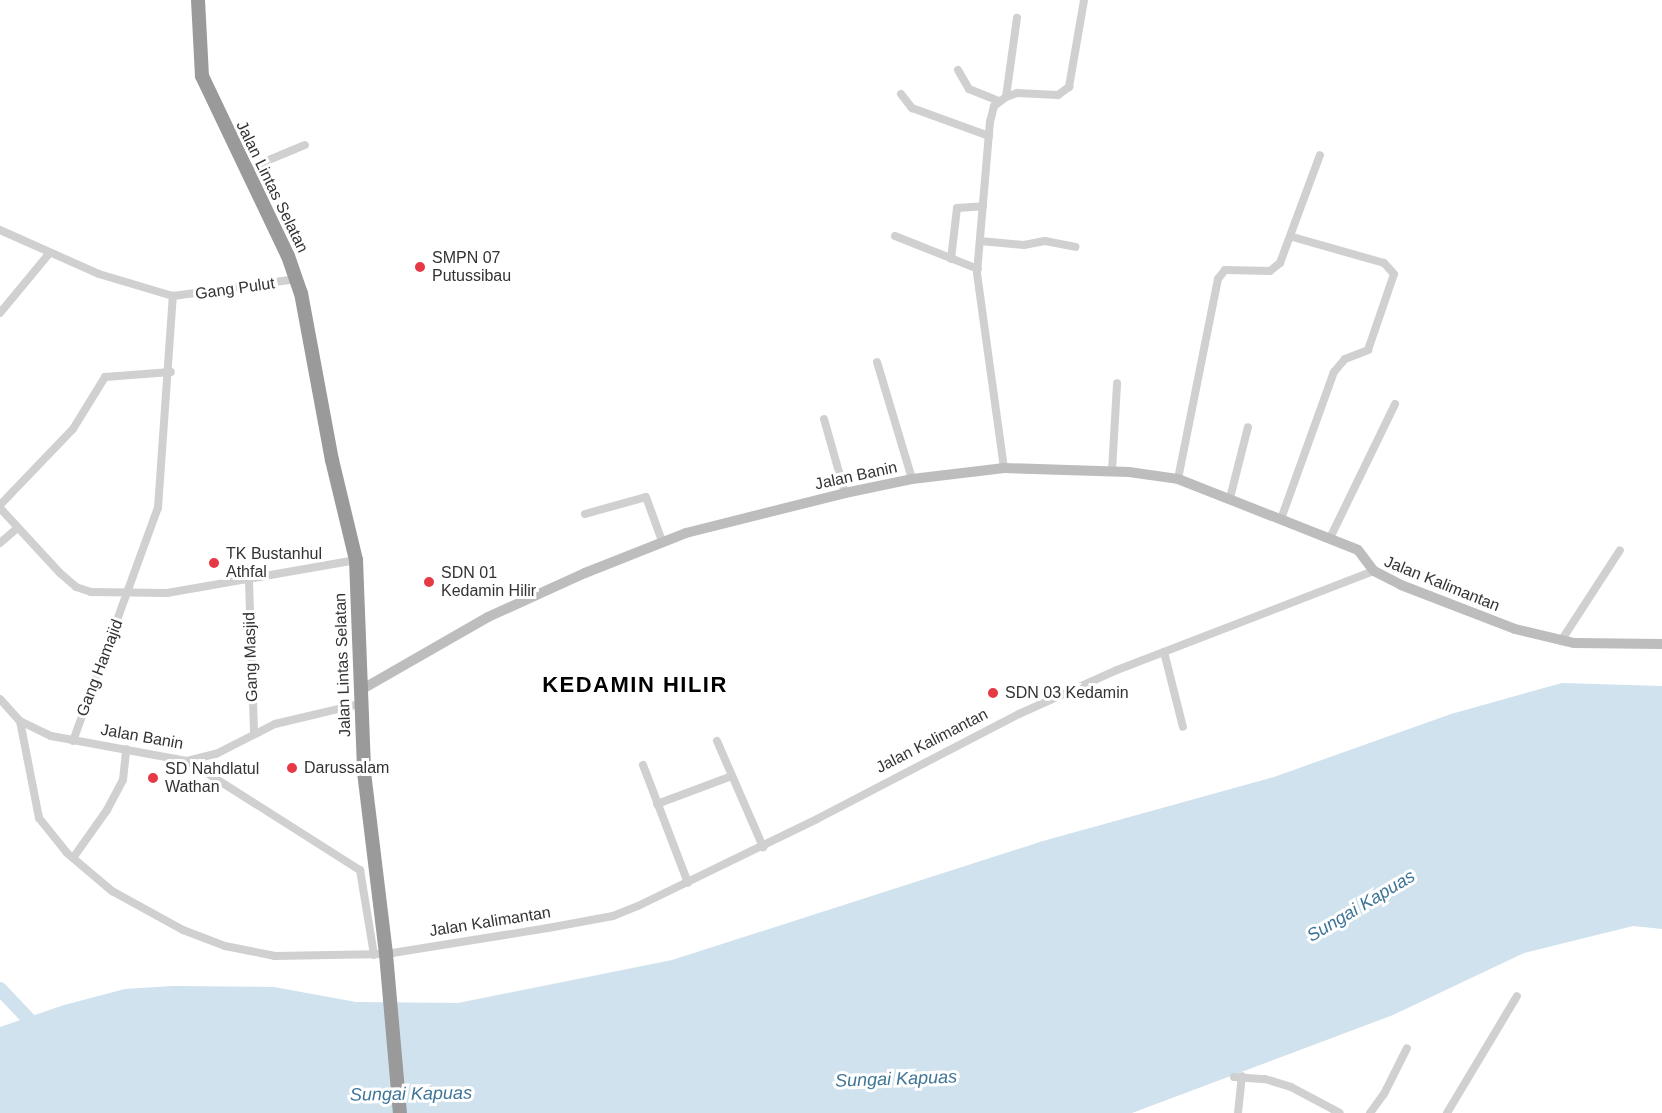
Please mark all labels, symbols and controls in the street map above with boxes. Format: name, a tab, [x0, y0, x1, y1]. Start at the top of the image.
street label: Jalan Lintas Selatan	[232, 118, 312, 256]
place label: SMPN 07 Putussibau	[432, 248, 511, 286]
marker: SMPN 07 Putussibau	[413, 260, 427, 274]
street label: Gang Pulut	[194, 274, 276, 304]
street label: Jalan Banin	[813, 458, 899, 494]
place label: TK Bustanhul Athfal	[226, 544, 322, 582]
street label: Jalan Kalimantan	[1382, 552, 1502, 616]
marker: TK Bustanhul Athfal	[207, 556, 221, 570]
place label: SDN 01 Kedamin Hilir	[441, 563, 536, 601]
marker: SDN 01 Kedamin Hilir	[422, 575, 436, 589]
street label: Jalan Lintas Selatan	[331, 593, 355, 737]
street label: Gang Masjid	[240, 612, 262, 702]
street label: Gang Hamajid	[73, 617, 127, 719]
district label: KEDAMIN HILIR	[542, 672, 728, 698]
place label: SDN 03 Kedamin	[1005, 683, 1129, 703]
marker: SDN 03 Kedamin	[986, 686, 1000, 700]
street label: Jalan Kalimantan	[873, 705, 991, 777]
street label: Jalan Banin	[99, 720, 185, 754]
place label: Darussalam	[304, 758, 389, 778]
place label: SD Nahdlatul Wathan	[165, 759, 259, 797]
marker: Darussalam	[285, 761, 299, 775]
marker: SD Nahdlatul Wathan	[146, 771, 160, 785]
water label: Sungai Kapuas	[1303, 865, 1419, 947]
street label: Jalan Kalimantan	[428, 903, 552, 941]
water label: Sungai Kapuas	[835, 1066, 957, 1092]
water label: Sungai Kapuas	[350, 1082, 472, 1106]

